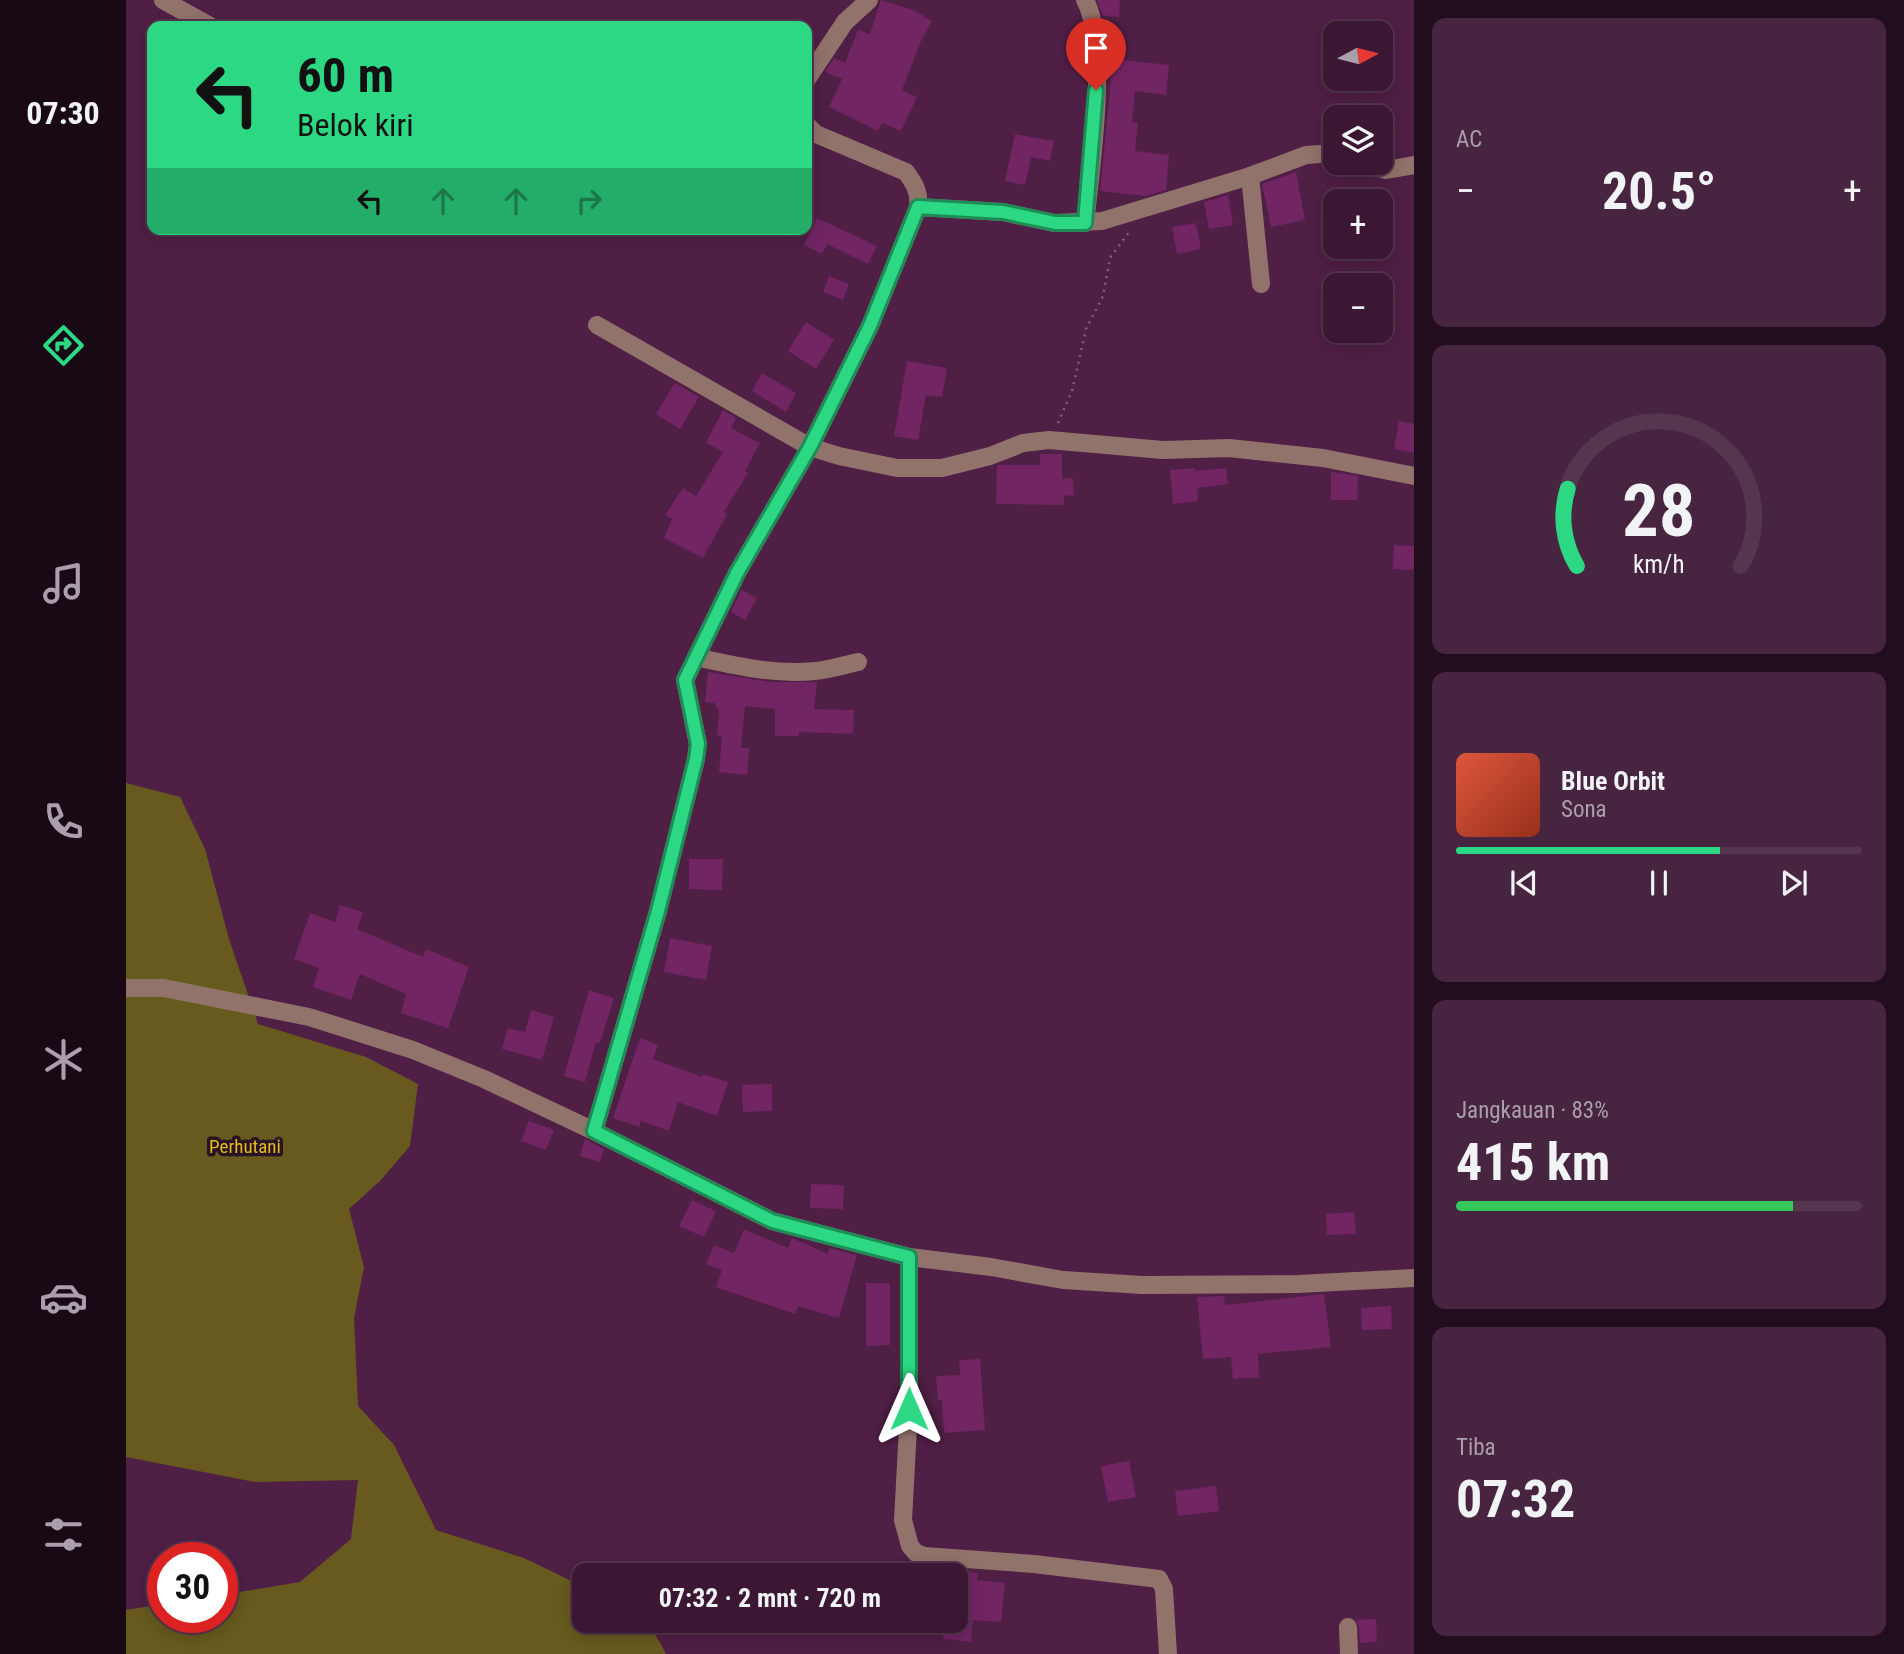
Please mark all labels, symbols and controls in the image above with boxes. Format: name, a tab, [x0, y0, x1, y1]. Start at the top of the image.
pin	[1066, 18, 1126, 90]
north arrow	[1323, 21, 1393, 91]
map controls	[1323, 21, 1393, 343]
icon: arrive	[1077, 29, 1115, 67]
text: 60 m	[297, 47, 394, 104]
icon: left	[182, 49, 273, 140]
text: 07:30	[26, 94, 100, 132]
button: layers	[1323, 105, 1393, 175]
text: Belok kiri	[297, 106, 414, 144]
text: AC	[1456, 126, 1482, 153]
text: 20.5°	[1602, 161, 1716, 222]
text: −	[1456, 169, 1475, 213]
text: +	[1843, 169, 1862, 213]
icon: left	[351, 182, 389, 220]
icon: ahead	[424, 182, 462, 220]
icon: ahead	[497, 182, 535, 220]
icon: right	[570, 182, 608, 220]
button: +	[1323, 189, 1393, 259]
button: −	[1323, 273, 1393, 343]
icon: directions	[39, 321, 88, 370]
text: 28	[1622, 468, 1696, 554]
text: km/h	[1633, 550, 1685, 579]
icon: music	[39, 559, 88, 608]
text: Blue Orbit	[1561, 766, 1665, 796]
text: Sona	[1561, 796, 1607, 823]
icon: phone	[39, 797, 88, 846]
icon: previous	[1505, 864, 1543, 902]
icon: pause	[1640, 864, 1678, 902]
icon: next	[1775, 864, 1813, 902]
icon: climate	[39, 1035, 88, 1084]
text: Jangkauan · 83%	[1456, 1097, 1609, 1124]
text: 415 km	[1456, 1132, 1610, 1193]
park label: Perhutani	[209, 1135, 281, 1158]
icon: car	[39, 1273, 88, 1322]
position arrow	[872, 1372, 946, 1446]
text: Tiba	[1456, 1434, 1496, 1461]
text: 07:32	[1456, 1469, 1575, 1530]
icon: filters	[39, 1510, 88, 1559]
speed limit sign: 30	[147, 1542, 238, 1633]
text: 07:32 · 2 mnt · 720 m	[659, 1583, 881, 1613]

